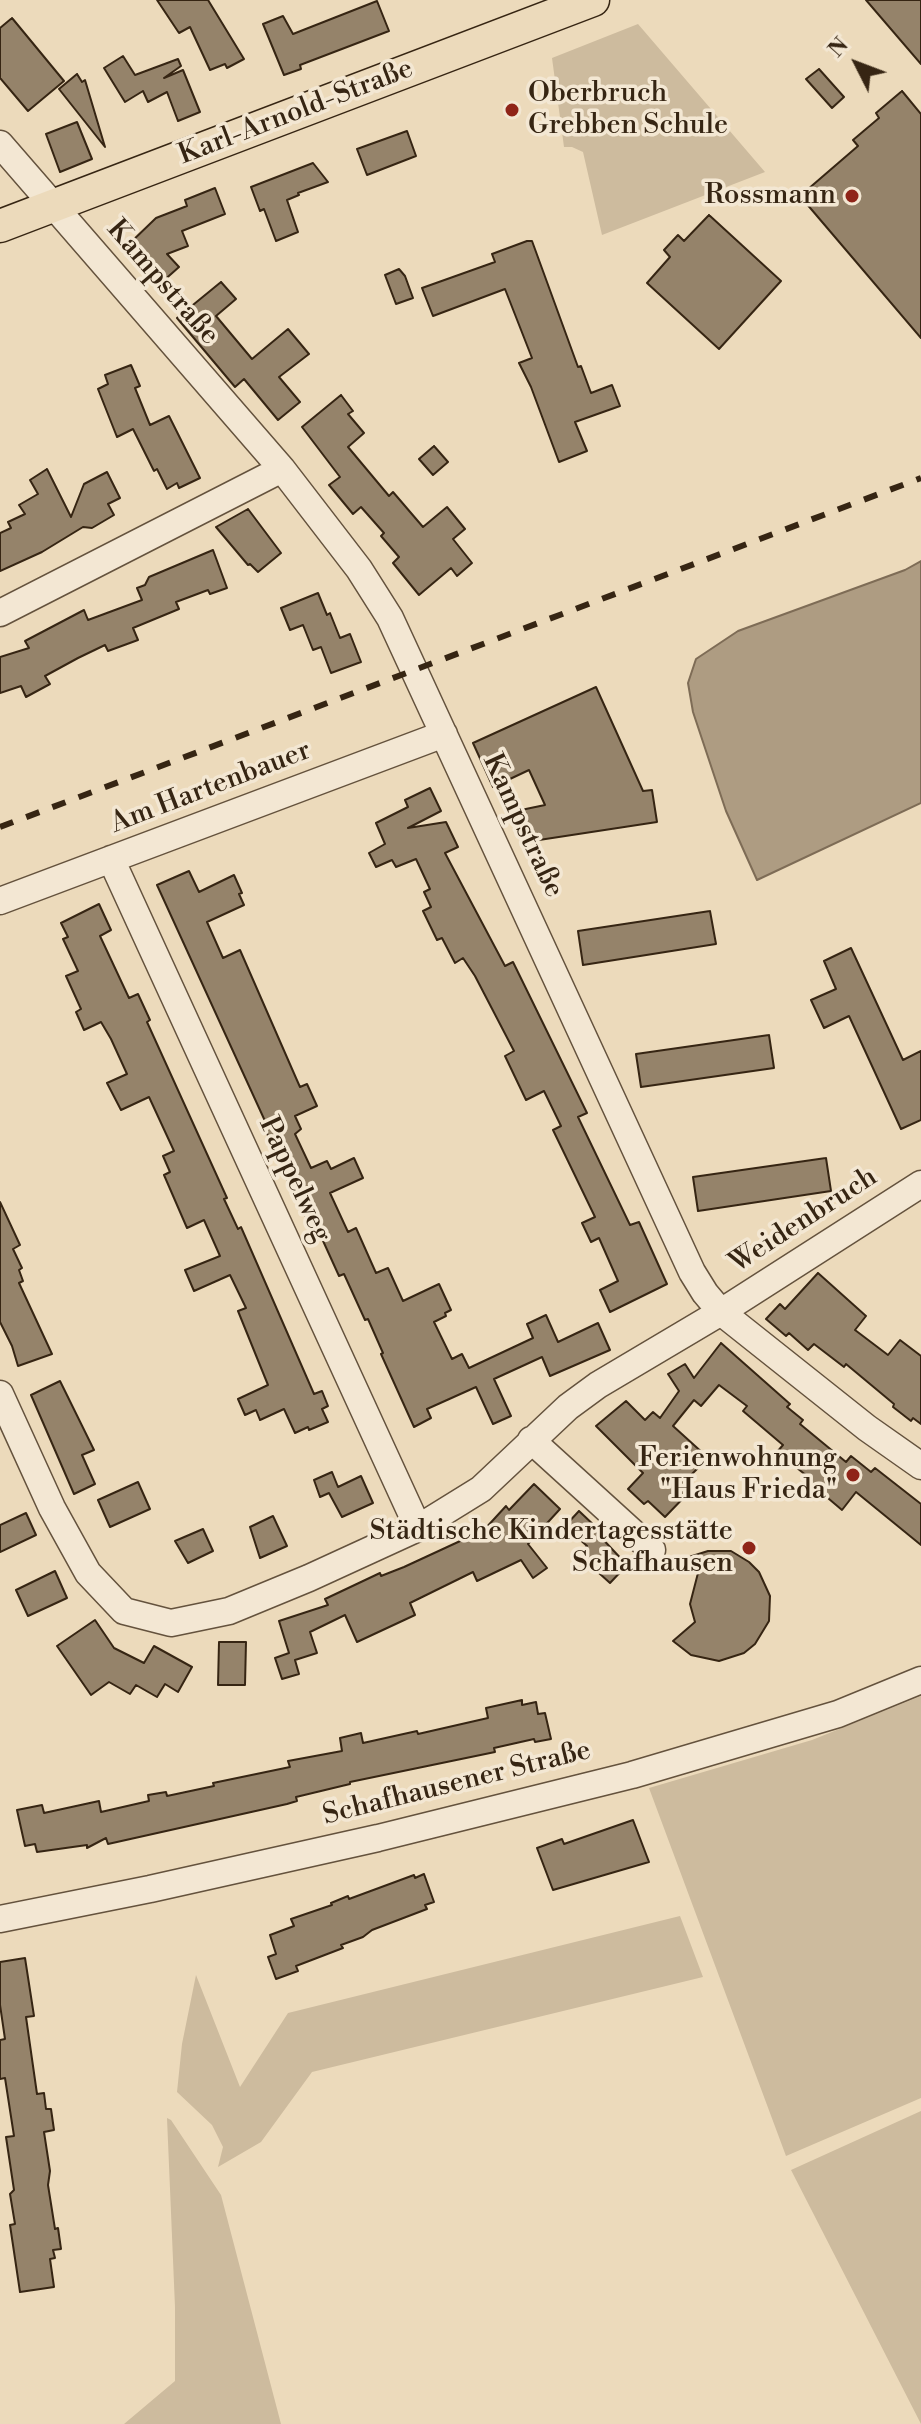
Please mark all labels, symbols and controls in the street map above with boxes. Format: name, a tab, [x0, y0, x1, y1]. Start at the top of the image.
north arrow	[817, 24, 897, 104]
text: N	[823, 32, 855, 63]
street label: Karl-Arnold-Straße	[174, 53, 418, 173]
place label: Oberbruch Grebben Schule	[528, 77, 728, 143]
marker: Oberbruch Grebben Schule	[503, 101, 521, 119]
place label: Rossmann	[705, 179, 836, 213]
marker: Rossmann	[843, 187, 861, 205]
street label: Kampstraße	[99, 214, 225, 352]
street label: Am Hartenbauer	[106, 734, 316, 842]
street label: Kampstraße	[474, 749, 570, 903]
street label: Pappelweg	[250, 1112, 338, 1248]
street label: Weidenbruch	[724, 1161, 884, 1281]
place label: Ferienwohnung "Haus Frieda"	[638, 1442, 837, 1508]
marker: Ferienwohnung "Haus Frieda"	[844, 1466, 862, 1484]
place label: Städtische Kindertagesstätte Schafhausen	[369, 1515, 733, 1581]
marker: Städtische Kindertagesstätte Schafhausen	[740, 1539, 758, 1557]
street label: Schafhausener Straße	[320, 1734, 594, 1834]

